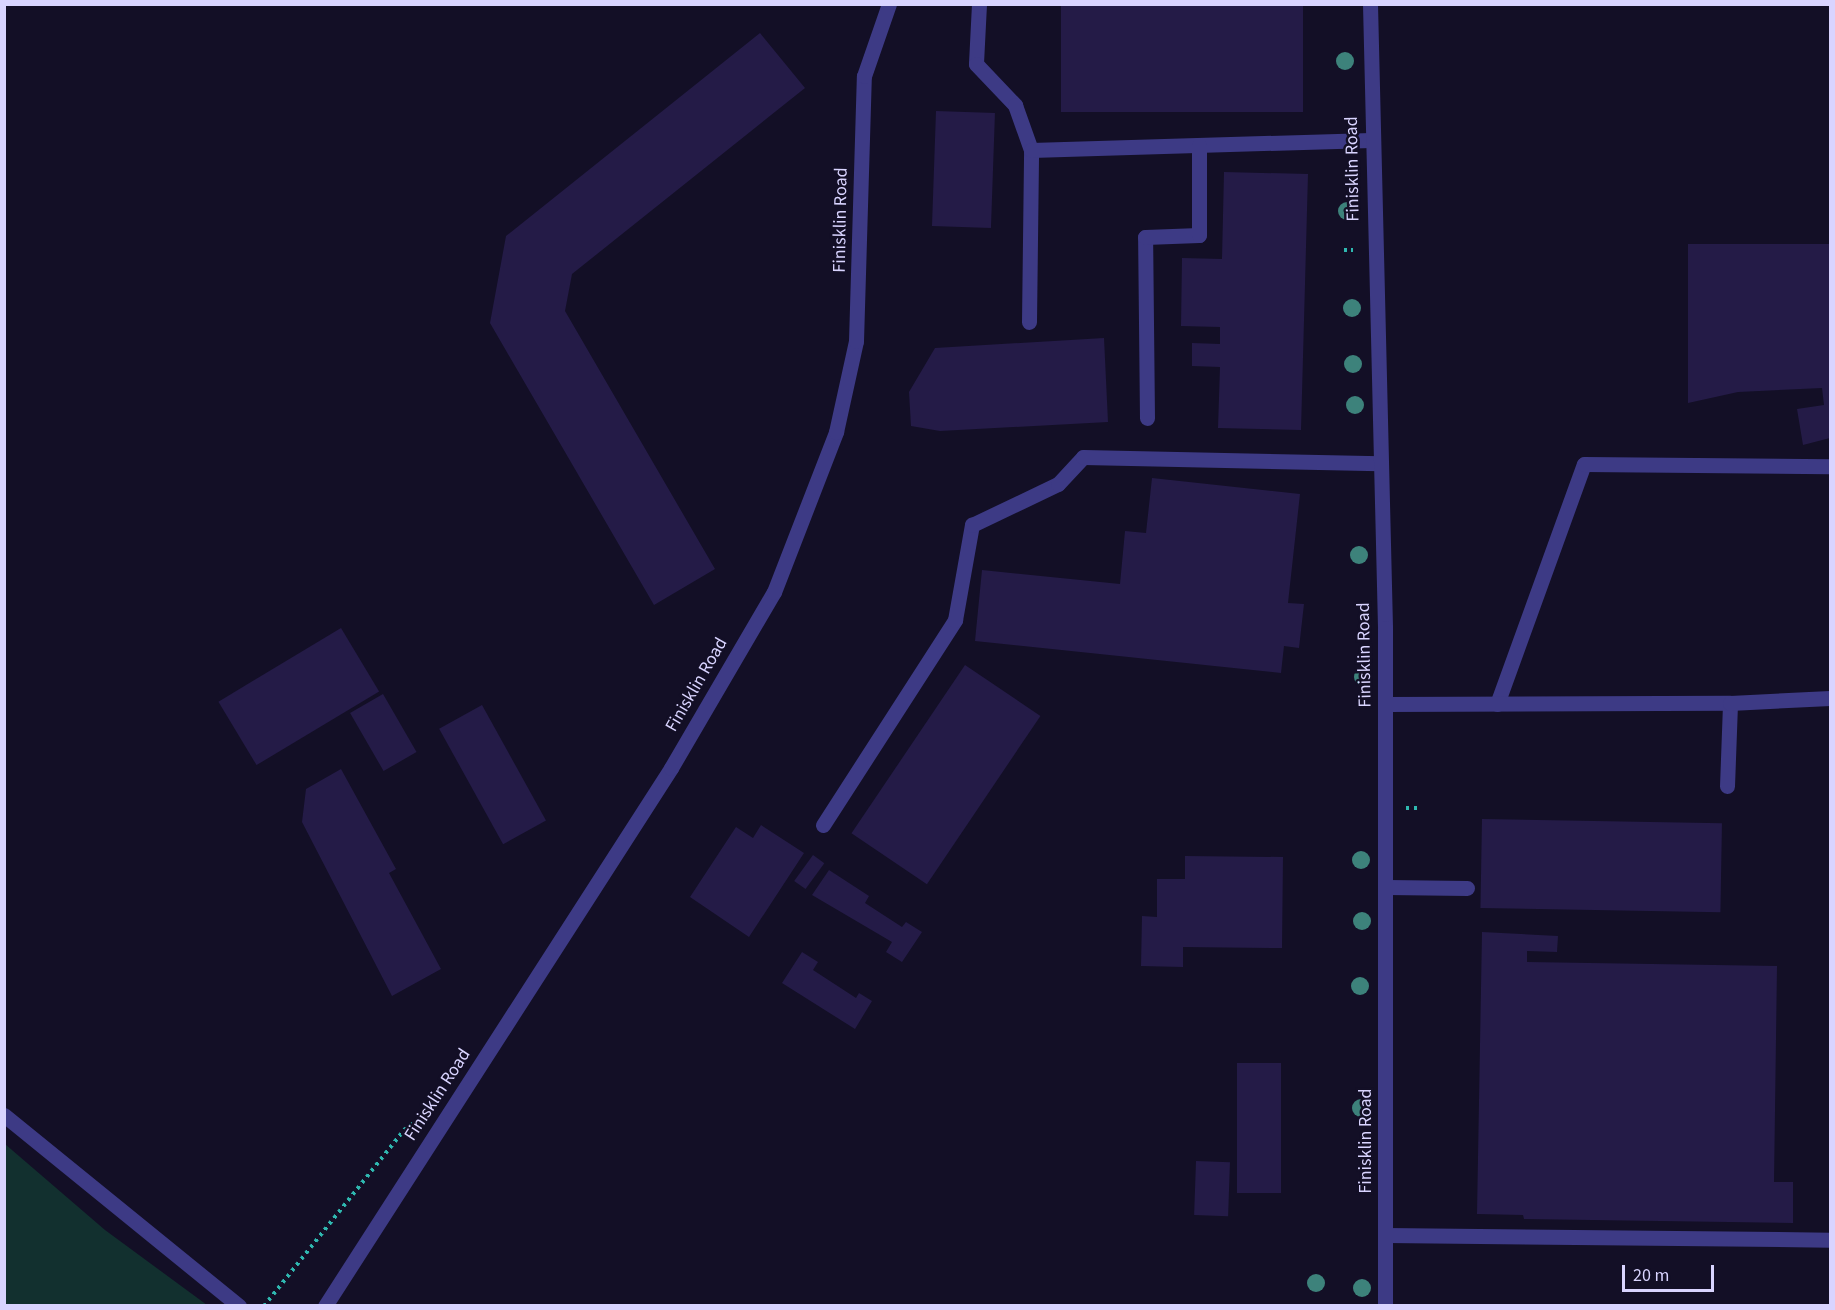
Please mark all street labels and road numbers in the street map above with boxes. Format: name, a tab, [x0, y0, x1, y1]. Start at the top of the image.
street label: Finisklin Road	[1341, 116, 1365, 222]
street label: Finisklin Road	[829, 167, 853, 273]
street label: Finisklin Road	[1353, 602, 1377, 708]
street label: Finisklin Road	[661, 634, 733, 736]
street label: Finisklin Road	[400, 1045, 476, 1145]
street label: Finisklin Road	[1355, 1088, 1377, 1194]

